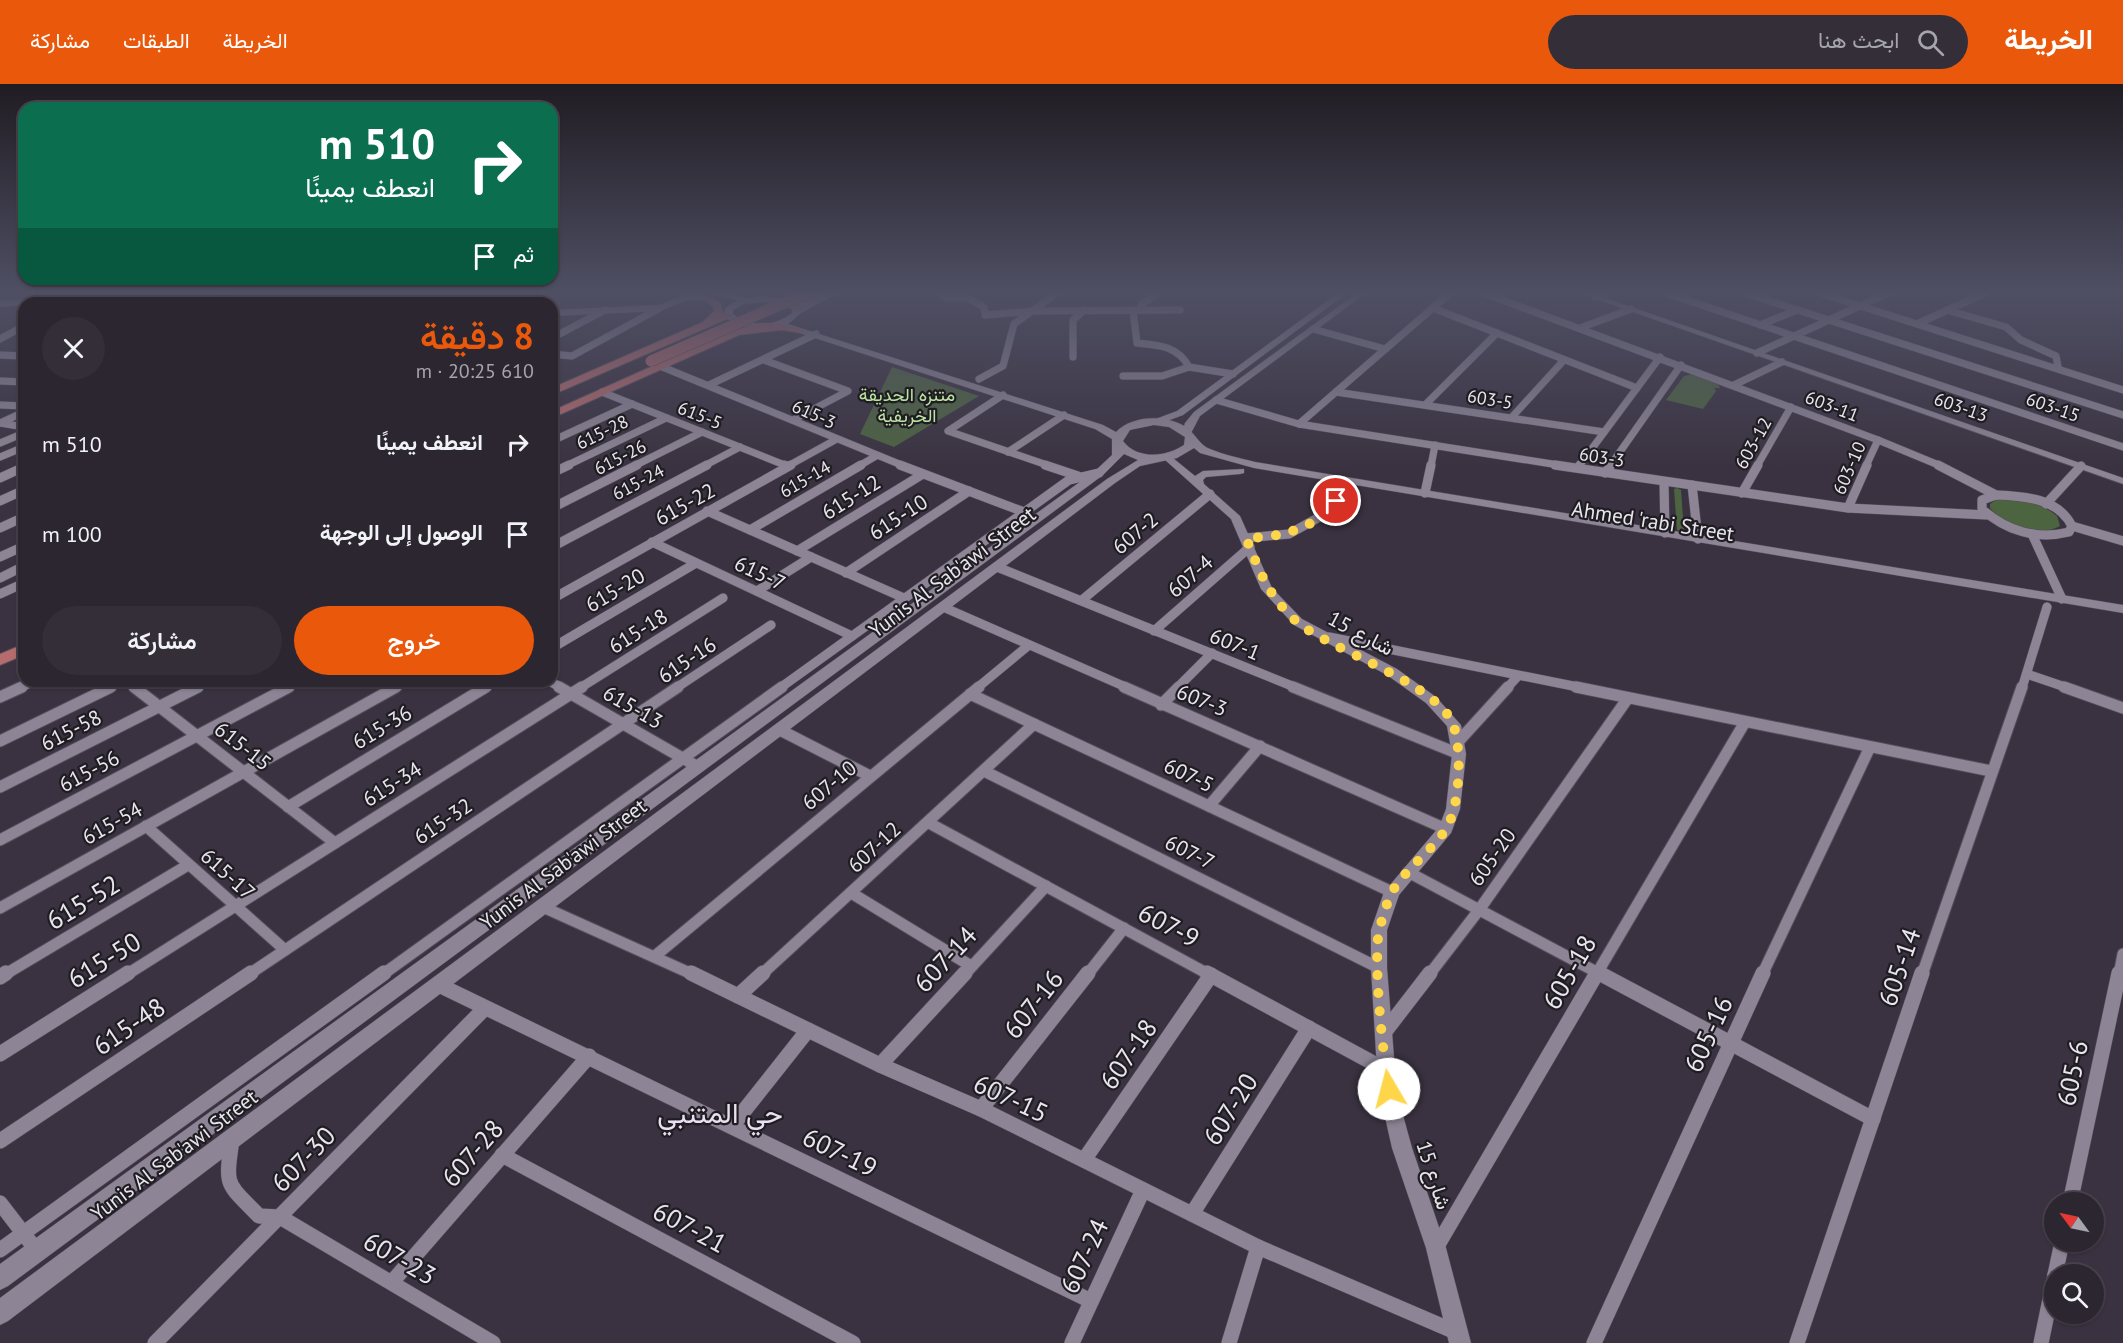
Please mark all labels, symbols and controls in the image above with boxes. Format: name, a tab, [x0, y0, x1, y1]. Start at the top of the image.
search box	[1548, 15, 1968, 69]
text: الخريطة	[2004, 20, 2093, 57]
text: ابحث هنا	[1818, 26, 1899, 54]
icon: search	[1914, 26, 1947, 59]
text: مشاركة	[30, 27, 90, 54]
text: الطبقات	[123, 27, 190, 54]
text: الخريطة	[223, 27, 288, 54]
text: 510 m	[319, 116, 435, 171]
icon: right	[456, 126, 534, 204]
text: انعطف يمينًا	[305, 170, 435, 204]
icon: arrive	[468, 240, 501, 273]
text: ثم	[513, 240, 534, 268]
text: 8 دقيقة	[420, 312, 534, 359]
button: close	[42, 317, 105, 380]
text: 610 m · 20:25	[416, 358, 534, 384]
park label: متنزه الحديقة الخريفية	[859, 383, 955, 427]
street label: 603-5	[1466, 384, 1514, 414]
street label: 603-11	[1802, 385, 1862, 427]
street label: 603-13	[1931, 387, 1991, 427]
street label: 603-15	[2023, 387, 2083, 427]
street label: 615-3	[788, 394, 840, 434]
street label: 615-5	[674, 396, 726, 434]
street label: 615-28	[572, 409, 632, 455]
street label: 603-12	[1729, 413, 1777, 473]
text: انعطف يمينًا	[376, 428, 483, 456]
icon: right	[501, 428, 534, 461]
text: 510 m	[42, 430, 102, 458]
street label: 615-26	[590, 434, 650, 480]
street label: 603-10	[1827, 438, 1871, 498]
street label: 603-3	[1578, 442, 1626, 472]
street label: 615-14	[775, 455, 835, 503]
street label: 615-24	[608, 459, 668, 505]
street label: 615-12	[816, 468, 886, 526]
pin	[1310, 475, 1361, 526]
street label: 615-22	[650, 476, 720, 532]
icon: arrive	[1319, 484, 1352, 517]
street label: 615-10	[863, 488, 933, 546]
street label: Ahmed 'rabi Street	[1570, 495, 1736, 547]
street label: Yunis Al Sab'awi Street	[863, 500, 1041, 644]
street label: 607-2	[1106, 506, 1164, 560]
text: الوصول إلى الوجهة	[320, 518, 483, 546]
icon: arrive	[501, 518, 534, 551]
text: 100 m	[42, 520, 102, 548]
street label: 615-7	[730, 549, 790, 597]
street label: 607-4	[1162, 549, 1218, 603]
street label: 615-20	[580, 562, 650, 618]
street label: 615-18	[603, 602, 673, 660]
street label: شارع 15	[1323, 604, 1399, 662]
button: مشاركة	[42, 606, 282, 675]
button: خروج	[294, 606, 534, 675]
street label: 607-1	[1206, 622, 1264, 666]
street label: 615-16	[653, 631, 721, 689]
street label: 607-3	[1173, 678, 1231, 722]
street label: 615-13	[598, 679, 668, 735]
street label: 615-36	[347, 699, 417, 755]
street label: 615-58	[36, 703, 106, 757]
street label: 615-15	[209, 715, 277, 777]
street label: 615-56	[54, 744, 124, 798]
street label: 607-5	[1160, 752, 1218, 798]
street label: 607-10	[796, 754, 862, 816]
street label: 615-34	[357, 755, 427, 813]
street label: 615-32	[409, 792, 477, 850]
street label: Yunis Al Sab'awi Street	[474, 792, 652, 936]
street label: 615-54	[77, 795, 147, 851]
street label: 607-12	[842, 815, 906, 879]
street label: 605-20	[1462, 823, 1522, 891]
street label: 607-7	[1161, 828, 1219, 876]
street label: 615-17	[195, 842, 261, 906]
street label: 615-52	[40, 867, 126, 937]
street label: 607-9	[1133, 895, 1205, 955]
street label: 607-14	[906, 919, 984, 999]
street label: 605-14	[1870, 924, 1928, 1010]
street label: 615-50	[61, 925, 147, 995]
street label: 605-18	[1535, 929, 1603, 1015]
street label: 607-16	[996, 963, 1070, 1045]
street label: 615-48	[87, 990, 171, 1062]
street label: 605-16	[1676, 991, 1740, 1077]
street label: 607-18	[1092, 1012, 1164, 1096]
street label: 605-6	[2049, 1037, 2095, 1109]
position arrow	[1357, 1057, 1421, 1121]
street label: 607-15	[968, 1066, 1054, 1130]
street label: 607-20	[1195, 1067, 1265, 1151]
street label: Yunis Al Sab'awi Street	[85, 1083, 263, 1227]
district label: حي المتنبي	[657, 1094, 783, 1136]
street label: 607-28	[434, 1113, 510, 1193]
street label: 607-30	[264, 1119, 342, 1199]
street label: 607-19	[797, 1120, 883, 1184]
street label: شارع 15	[1409, 1137, 1458, 1213]
north arrow	[2044, 1192, 2104, 1252]
map controls	[2044, 1192, 2104, 1324]
street label: 607-21	[648, 1194, 732, 1260]
street label: 607-24	[1052, 1213, 1116, 1299]
street label: 607-23	[358, 1224, 442, 1292]
button: search	[2044, 1264, 2104, 1324]

